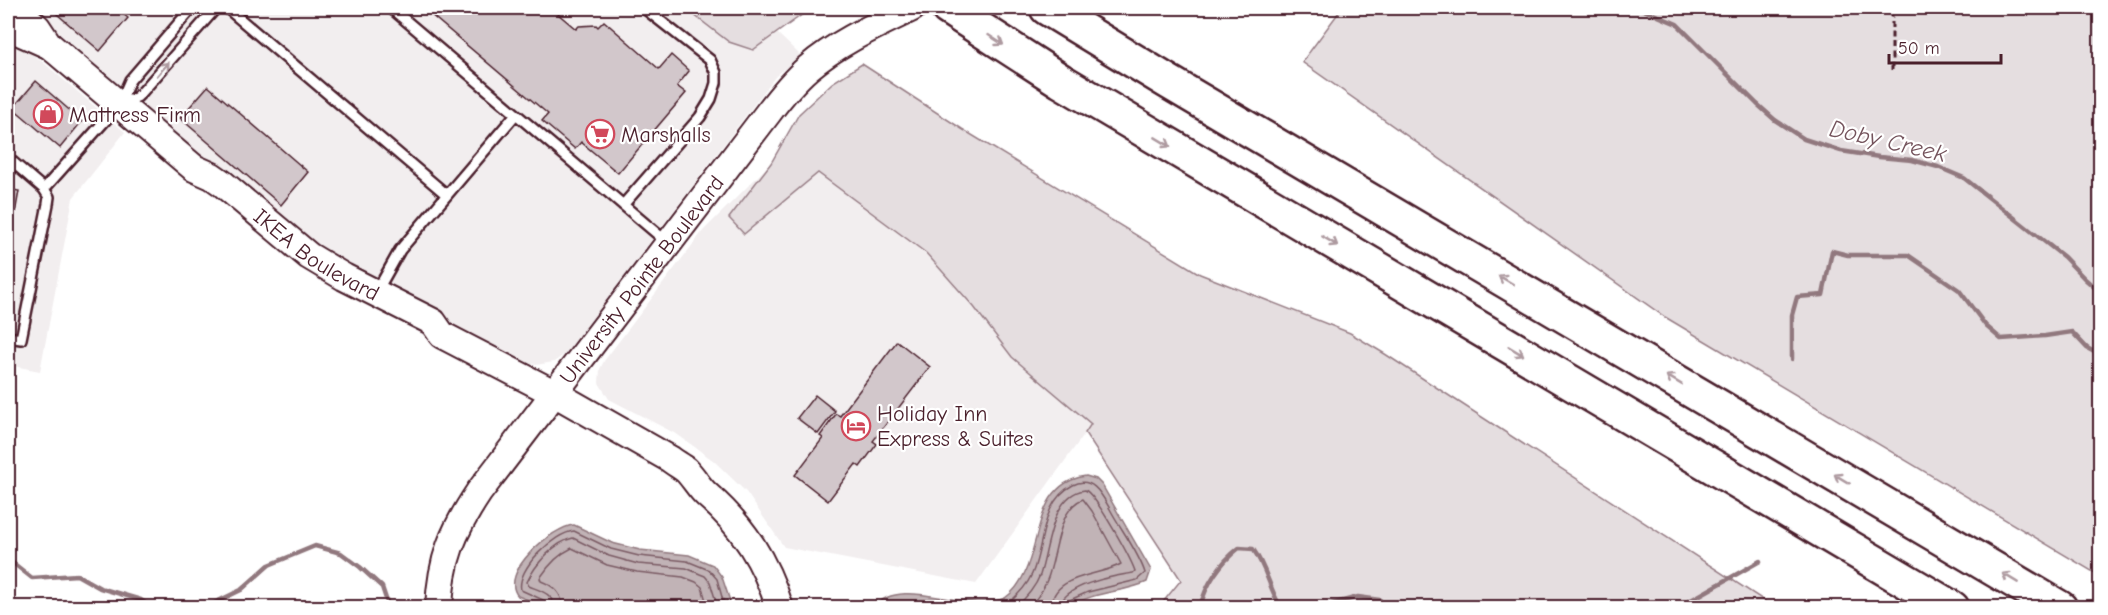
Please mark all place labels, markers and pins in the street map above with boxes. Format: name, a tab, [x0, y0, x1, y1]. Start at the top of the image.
shop icon: Mattress Firm	[32, 98, 64, 130]
place label: Mattress Firm	[69, 102, 201, 128]
supermarket icon: Marshalls	[584, 118, 616, 150]
place label: Marshalls	[621, 122, 711, 148]
place label: Holiday Inn Express & Suites	[877, 401, 1033, 452]
hotel icon: Holiday Inn Express & Suites	[840, 410, 872, 442]

